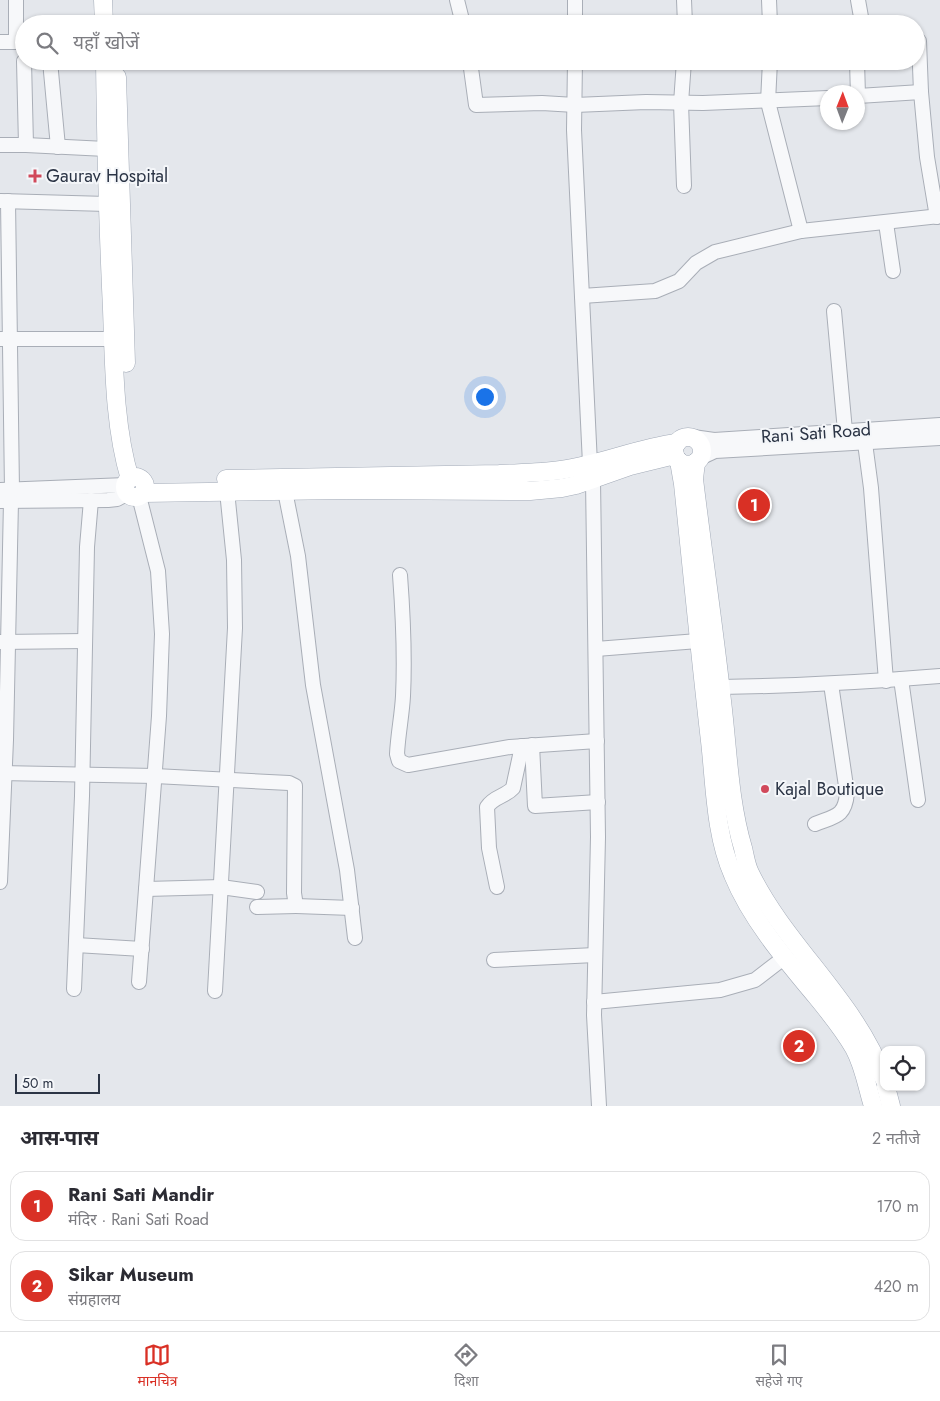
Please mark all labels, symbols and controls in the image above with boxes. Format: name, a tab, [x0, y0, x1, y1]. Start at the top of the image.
search box	[15, 15, 925, 70]
icon: search	[33, 29, 61, 57]
text: यहाँ खोजें	[73, 29, 139, 56]
north arrow	[820, 85, 865, 130]
place label: Gaurav Hospital	[46, 163, 168, 189]
marker: Gaurav Hospital	[28, 169, 42, 183]
your location	[472, 384, 498, 410]
street label: Rani Sati Road	[760, 416, 872, 450]
pin: 1	[738, 486, 770, 524]
place label: Kajal Boutique	[775, 776, 884, 802]
marker: Kajal Boutique	[759, 783, 771, 795]
pin: 2	[783, 1027, 815, 1065]
map controls	[880, 1046, 925, 1091]
button: locate	[880, 1046, 925, 1091]
scale bar	[15, 1071, 100, 1094]
text: 50 m	[22, 1073, 53, 1093]
text: आस-पास	[20, 1123, 99, 1153]
text: 2 नतीजे	[872, 1127, 920, 1150]
text: Rani Sati Mandir	[68, 1181, 214, 1208]
text: 1	[33, 1195, 41, 1218]
text: 170 m	[877, 1195, 919, 1218]
text: मंदिर · Rani Sati Road	[68, 1208, 209, 1231]
text: Sikar Museum	[68, 1261, 194, 1288]
text: 2	[32, 1275, 42, 1298]
text: 420 m	[874, 1275, 919, 1298]
text: संग्रहालय	[68, 1288, 121, 1311]
tab: मानचित्र	[137, 1341, 177, 1392]
tab: दिशा	[452, 1341, 480, 1392]
tab: सहेजे गए	[755, 1341, 803, 1392]

